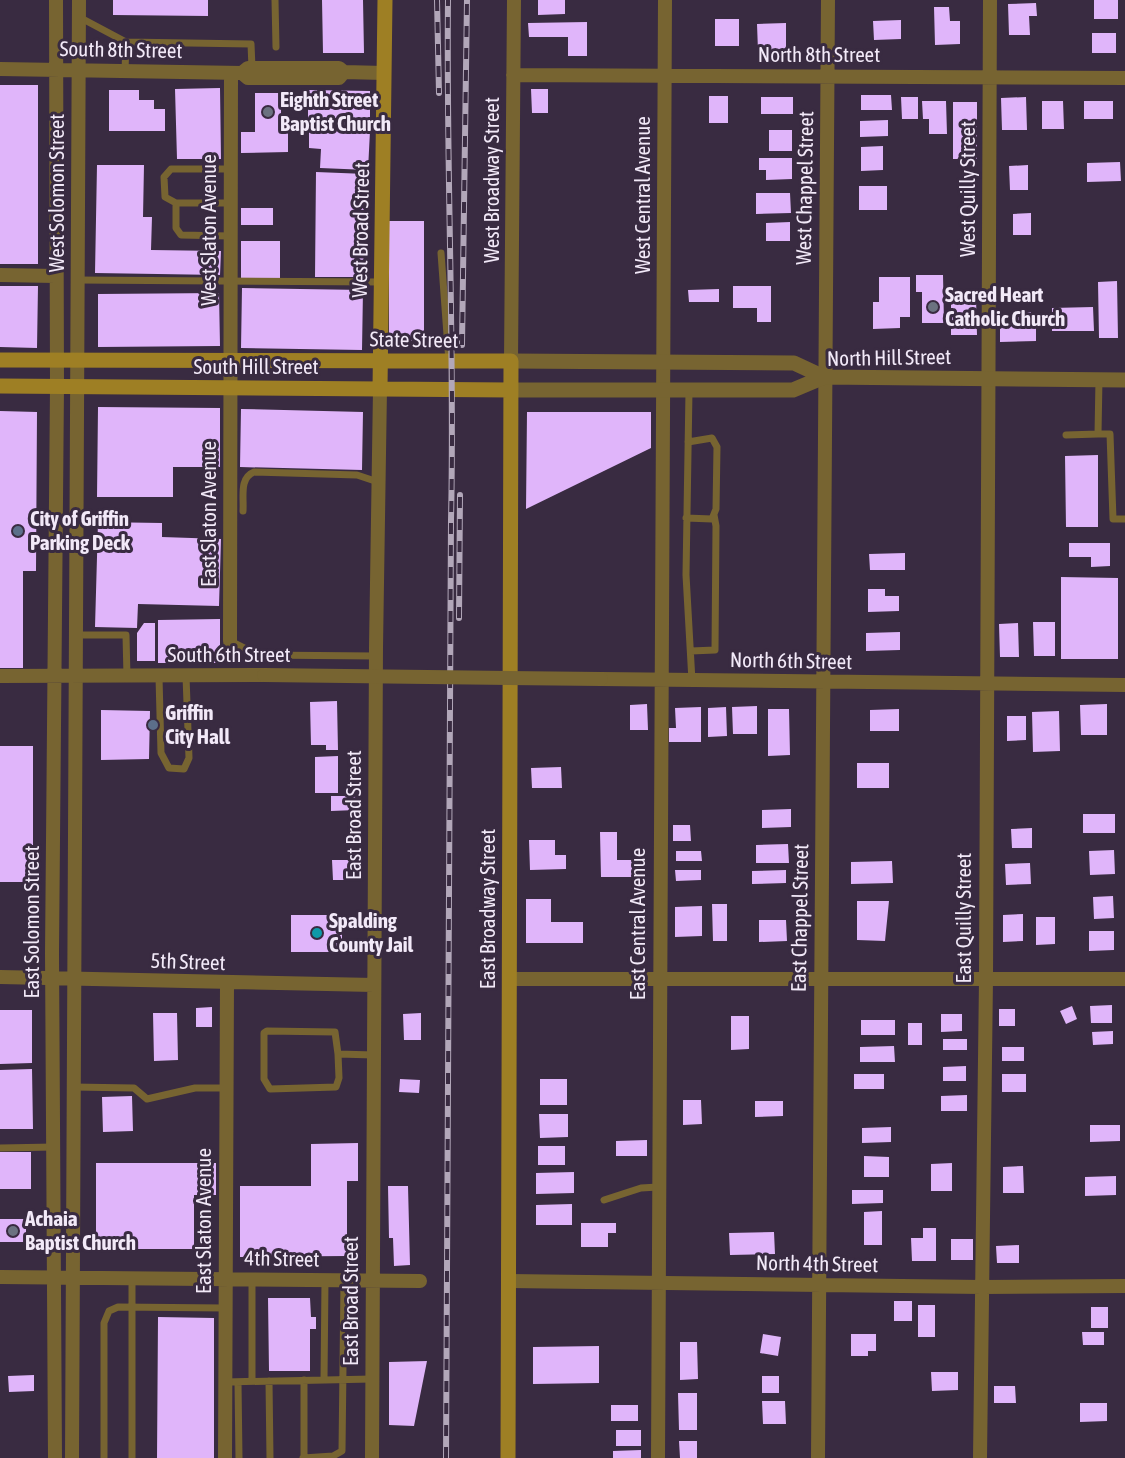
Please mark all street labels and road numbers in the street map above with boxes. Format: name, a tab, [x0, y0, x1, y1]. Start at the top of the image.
street label: South 8th Street	[59, 36, 183, 62]
street label: North 8th Street	[758, 42, 880, 66]
street label: West Broadway Street	[479, 97, 503, 263]
street label: West Chappel Street	[791, 111, 817, 265]
street label: West Solomon Street	[44, 114, 68, 272]
street label: West Central Avenue	[630, 116, 654, 274]
street label: West Quilly Street	[955, 121, 979, 257]
street label: West Slaton Avenue	[196, 154, 220, 306]
street label: West Broad Street	[347, 162, 373, 298]
street label: State Street	[369, 326, 459, 352]
street label: North Hill Street	[827, 344, 951, 370]
street label: South Hill Street	[193, 354, 319, 378]
street label: East Slaton Avenue	[196, 441, 220, 587]
street label: South 6th Street	[168, 642, 291, 666]
street label: North 6th Street	[730, 647, 852, 673]
street label: East Broad Street	[341, 750, 365, 880]
street label: East Broadway Street	[475, 829, 499, 989]
street label: East Chappel Street	[786, 844, 812, 992]
street label: East Solomon Street	[19, 845, 43, 999]
street label: East Central Avenue	[625, 848, 649, 1000]
street label: East Quilly Street	[951, 853, 975, 983]
street label: 5th Street	[150, 948, 226, 974]
street label: East Slaton Avenue	[191, 1148, 215, 1294]
street label: East Broad Street	[338, 1236, 362, 1366]
street label: 4th Street	[244, 1245, 320, 1271]
street label: North 4th Street	[756, 1250, 878, 1276]

